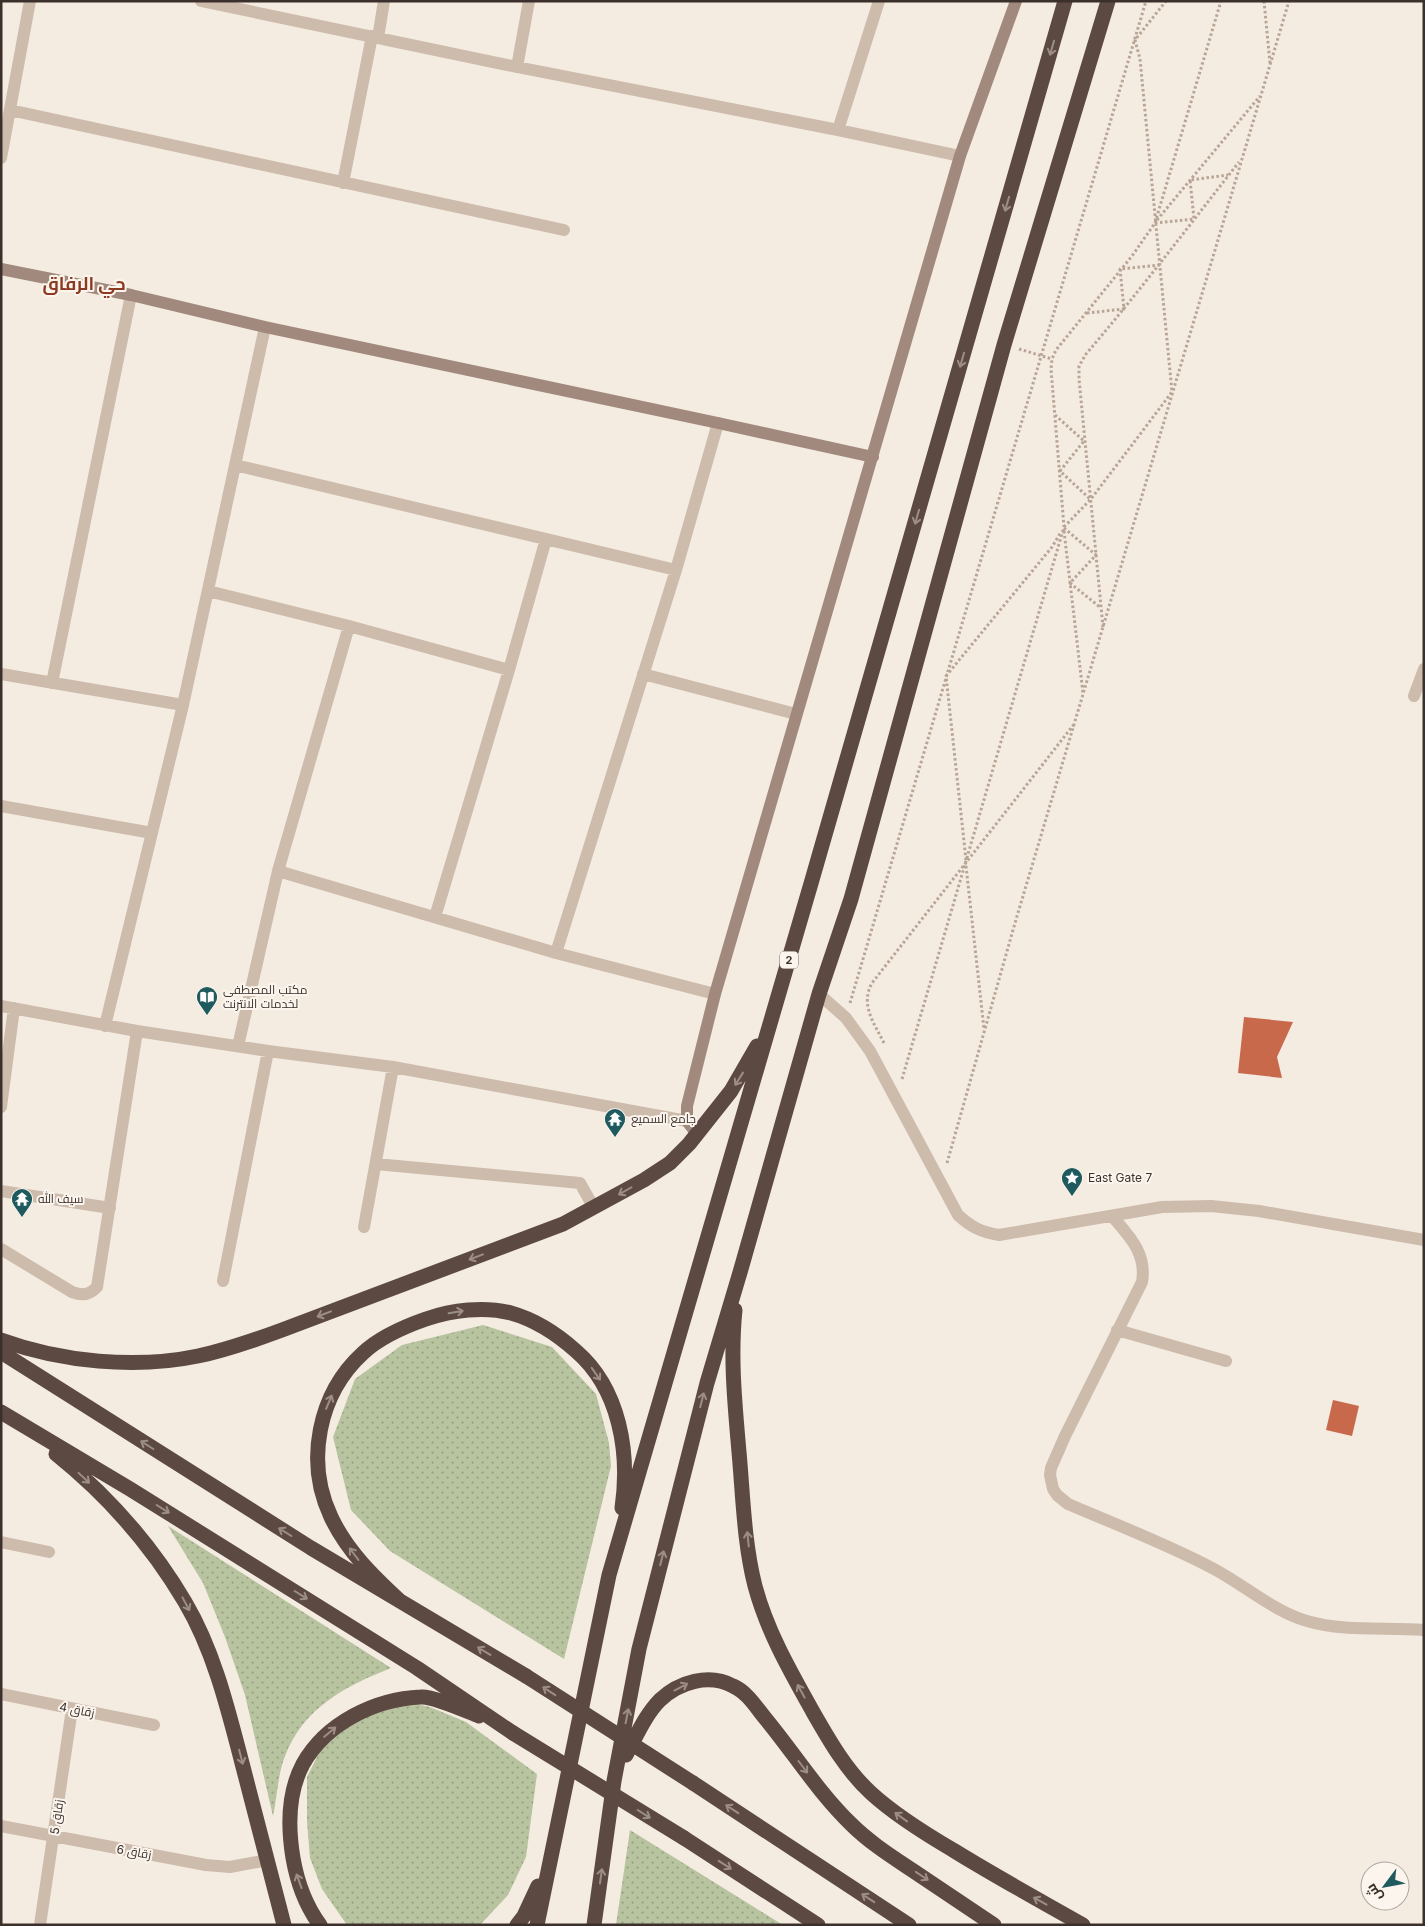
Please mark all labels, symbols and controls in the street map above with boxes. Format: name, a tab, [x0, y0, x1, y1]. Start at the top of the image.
one-way arrow	[1047, 40, 1056, 56]
one-way arrow	[1002, 196, 1011, 212]
district label: حي الرفاق	[42, 273, 126, 299]
one-way arrow	[957, 352, 966, 368]
one-way arrow	[912, 508, 921, 524]
road number: 2	[780, 952, 798, 968]
place label: مكتب المصطفى لخدمات الانترنت	[223, 982, 307, 1011]
library icon: مكتب المصطفى لخدمات الانترنت	[195, 985, 219, 1016]
one-way arrow	[733, 1072, 744, 1086]
temple icon: جامع السميع	[603, 1107, 627, 1138]
place label: جامع السميع	[631, 1111, 696, 1127]
place icon: East Gate 7	[1060, 1166, 1084, 1197]
place label: East Gate 7	[1088, 1170, 1152, 1185]
temple icon: سيف الله	[10, 1187, 34, 1218]
one-way arrow	[618, 1187, 632, 1197]
place label: سيف الله	[38, 1191, 83, 1206]
one-way arrow	[469, 1253, 484, 1262]
one-way arrow	[447, 1307, 463, 1317]
one-way arrow	[317, 1310, 332, 1319]
one-way arrow	[591, 1367, 601, 1381]
one-way arrow	[698, 1393, 707, 1409]
one-way arrow	[325, 1394, 334, 1410]
one-way arrow	[141, 1439, 155, 1449]
one-way arrow	[78, 1472, 91, 1484]
one-way arrow	[155, 1505, 169, 1515]
one-way arrow	[278, 1526, 292, 1536]
one-way arrow	[743, 1532, 752, 1548]
one-way arrow	[349, 1547, 359, 1561]
one-way arrow	[658, 1550, 667, 1566]
one-way arrow	[293, 1591, 307, 1601]
one-way arrow	[182, 1596, 191, 1611]
one-way arrow	[477, 1646, 492, 1656]
one-way arrow	[673, 1682, 688, 1691]
one-way arrow	[796, 1684, 806, 1699]
one-way arrow	[542, 1686, 556, 1696]
street label: زقاق 4	[58, 1699, 96, 1720]
one-way arrow	[622, 1708, 632, 1724]
one-way arrow	[324, 1726, 337, 1737]
one-way arrow	[236, 1748, 246, 1764]
one-way arrow	[798, 1760, 808, 1774]
street label: زقاق 5	[47, 1799, 66, 1835]
one-way arrow	[725, 1804, 739, 1814]
one-way arrow	[637, 1809, 651, 1819]
one-way arrow	[895, 1811, 909, 1822]
street label: زقاق 6	[115, 1841, 153, 1862]
one-way arrow	[717, 1860, 731, 1870]
north arrow	[1360, 1861, 1410, 1911]
one-way arrow	[596, 1869, 606, 1885]
one-way arrow	[915, 1871, 929, 1881]
one-way arrow	[294, 1874, 303, 1889]
text: ش	[1362, 1880, 1386, 1905]
one-way arrow	[861, 1893, 875, 1903]
one-way arrow	[1033, 1896, 1048, 1906]

